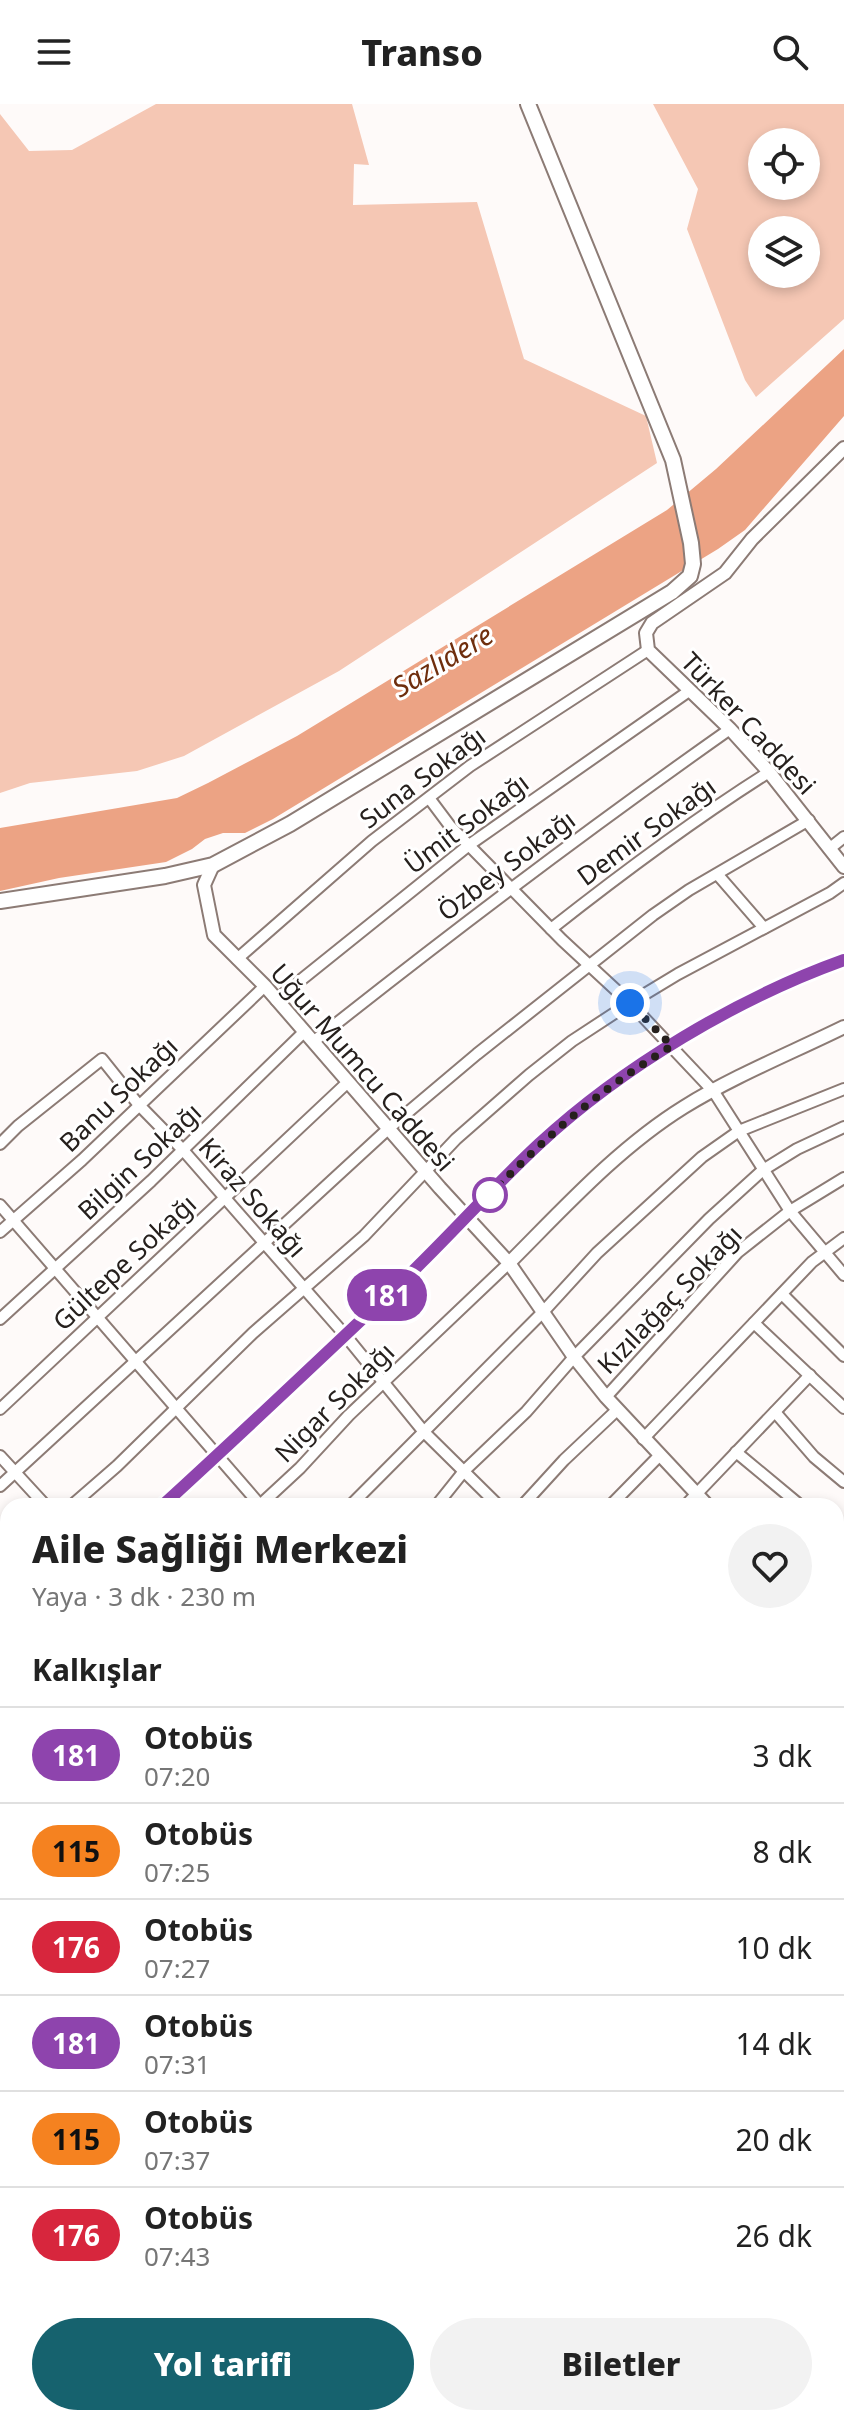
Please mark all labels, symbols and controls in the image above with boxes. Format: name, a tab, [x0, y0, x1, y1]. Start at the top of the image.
text: Transo	[361, 28, 483, 77]
icon: menu	[32, 30, 76, 74]
icon: search	[768, 30, 812, 74]
map controls	[748, 128, 820, 288]
button: locate	[748, 128, 820, 200]
button: layers	[748, 216, 820, 288]
water label: Sazlıdere	[384, 615, 500, 705]
street label: Türker Caddesi	[673, 644, 825, 802]
street label: Suna Sokağı	[352, 718, 492, 836]
street label: Ümit Sokağı	[396, 764, 536, 882]
street label: Demir Sokağı	[569, 768, 723, 894]
street label: Özbey Sokağı	[430, 801, 582, 929]
street label: Uğur Mumcu Caddesi	[263, 955, 463, 1179]
your location	[610, 983, 650, 1023]
street label: Banu Sokağı	[51, 1028, 185, 1160]
street label: Bilgin Sokağı	[69, 1094, 209, 1228]
street label: Kiraz Sokağı	[191, 1129, 315, 1265]
unlabelled marker	[473, 1178, 507, 1212]
street label: Gültepe Sokağı	[44, 1186, 204, 1338]
street label: Kızılağaç Sokağı	[589, 1217, 749, 1381]
line badge: 181	[341, 1269, 433, 1321]
text: 181	[363, 1276, 411, 1314]
street label: Nigar Sokağı	[266, 1334, 402, 1470]
text: Aile Sağliği Merkezi	[32, 1522, 408, 1574]
button: heart	[728, 1524, 812, 1608]
text: Yaya · 3 dk · 230 m	[32, 1578, 256, 1614]
text: Kalkışlar	[32, 1649, 162, 1690]
text: Otobüs	[144, 1717, 253, 1758]
text: 3 dk	[753, 1735, 812, 1776]
text: 181	[52, 1736, 100, 1774]
text: 07:20	[144, 1758, 210, 1794]
text: Otobüs	[144, 1813, 253, 1854]
text: 8 dk	[753, 1831, 812, 1872]
text: 115	[52, 1832, 100, 1870]
text: 07:25	[144, 1854, 210, 1890]
text: Otobüs	[144, 1909, 253, 1950]
text: 10 dk	[735, 1927, 812, 1968]
text: 176	[52, 1928, 100, 1966]
text: 07:27	[144, 1950, 210, 1986]
text: Otobüs	[144, 2005, 253, 2046]
text: 14 dk	[735, 2023, 812, 2064]
text: 181	[52, 2024, 100, 2062]
text: 07:31	[144, 2046, 210, 2082]
text: Otobüs	[144, 2101, 253, 2142]
text: 20 dk	[735, 2119, 812, 2160]
text: 115	[52, 2120, 100, 2158]
text: 07:37	[144, 2142, 210, 2178]
text: Otobüs	[144, 2197, 253, 2238]
text: 26 dk	[735, 2215, 812, 2256]
text: 176	[52, 2216, 100, 2254]
text: 07:43	[144, 2238, 210, 2274]
button: Yol tarifi	[32, 2318, 414, 2410]
button: Biletler	[430, 2318, 812, 2410]

